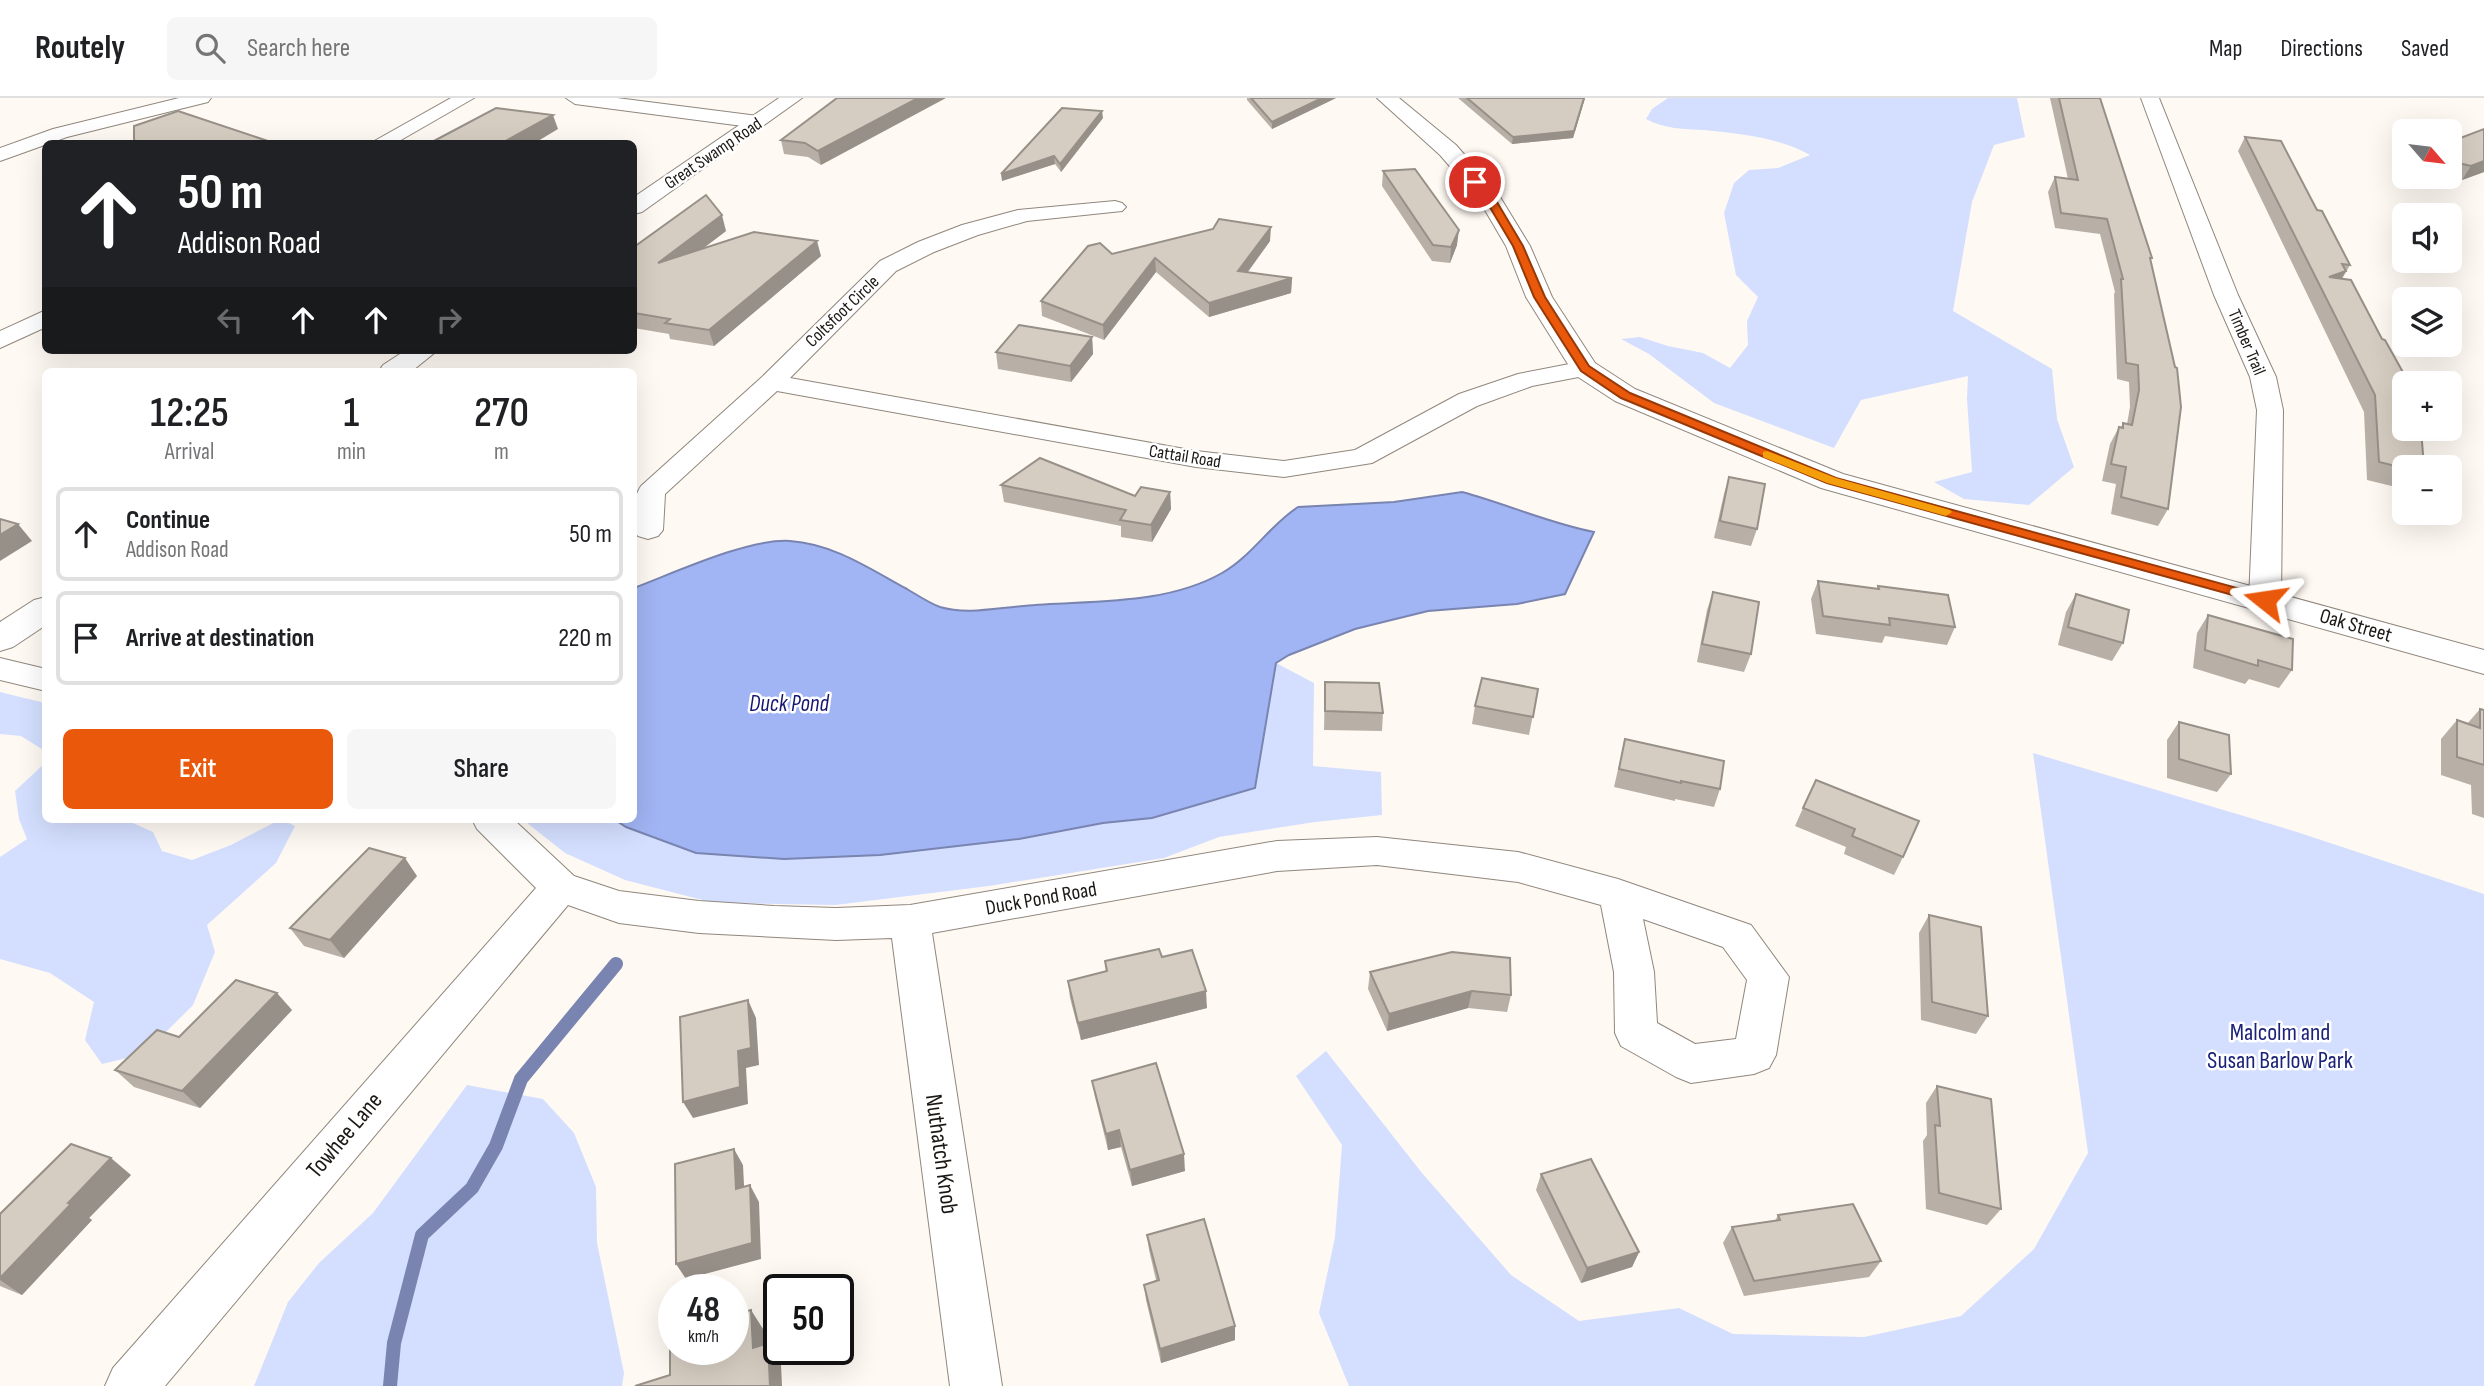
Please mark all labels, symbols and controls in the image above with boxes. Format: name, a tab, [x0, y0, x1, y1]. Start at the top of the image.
search box	[167, 17, 657, 80]
text: Routely	[35, 28, 125, 68]
icon: search	[191, 29, 229, 67]
text: Search here	[247, 33, 350, 64]
text: Map	[2209, 34, 2242, 63]
text: Directions	[2280, 34, 2363, 63]
text: Saved	[2401, 34, 2449, 63]
street label: Great Swamp Road	[661, 113, 766, 194]
north arrow	[2392, 119, 2462, 189]
map controls	[2392, 119, 2462, 525]
pin	[1445, 152, 1505, 212]
icon: arrive	[1456, 163, 1494, 201]
text: 50 m	[178, 164, 263, 223]
icon: ahead	[63, 168, 154, 259]
button: sound	[2392, 203, 2462, 273]
text: Addison Road	[178, 224, 321, 263]
street label: Coltsfoot Circle	[801, 271, 883, 352]
button: layers	[2392, 287, 2462, 357]
icon: left	[211, 301, 249, 339]
icon: ahead	[284, 301, 322, 339]
icon: ahead	[357, 301, 395, 339]
icon: right	[430, 301, 468, 339]
street label: Timber Trail	[2223, 306, 2270, 378]
button: +	[2392, 371, 2462, 441]
text: 12:25	[150, 388, 229, 439]
text: 1	[343, 388, 359, 439]
text: 270	[474, 388, 529, 439]
text: Arrival	[165, 438, 214, 466]
text: min	[337, 438, 366, 466]
text: m	[494, 438, 509, 466]
street label: Cattail Road	[1147, 440, 1222, 473]
button: −	[2392, 455, 2462, 525]
text: Continue	[126, 505, 210, 536]
icon: ahead	[67, 515, 105, 553]
text: 50 m	[569, 519, 612, 550]
text: Addison Road	[126, 536, 229, 564]
position arrow	[2228, 563, 2302, 637]
street label: Oak Street	[2317, 603, 2395, 648]
icon: arrive	[67, 619, 105, 657]
text: Arrive at destination	[126, 623, 314, 654]
text: 220 m	[558, 623, 612, 654]
water label: Duck Pond	[749, 690, 829, 718]
button: Exit	[63, 729, 333, 809]
button: Share	[347, 729, 616, 809]
street label: Duck Pond Road	[984, 876, 1099, 921]
park label: Malcolm and Susan Barlow Park	[2207, 1018, 2353, 1075]
street label: Towhee Lane	[300, 1087, 389, 1184]
street label: Nuthatch Knob	[919, 1092, 964, 1216]
speed limit sign: 50	[763, 1274, 854, 1365]
text: 48	[687, 1289, 720, 1332]
text: km/h	[688, 1326, 719, 1347]

